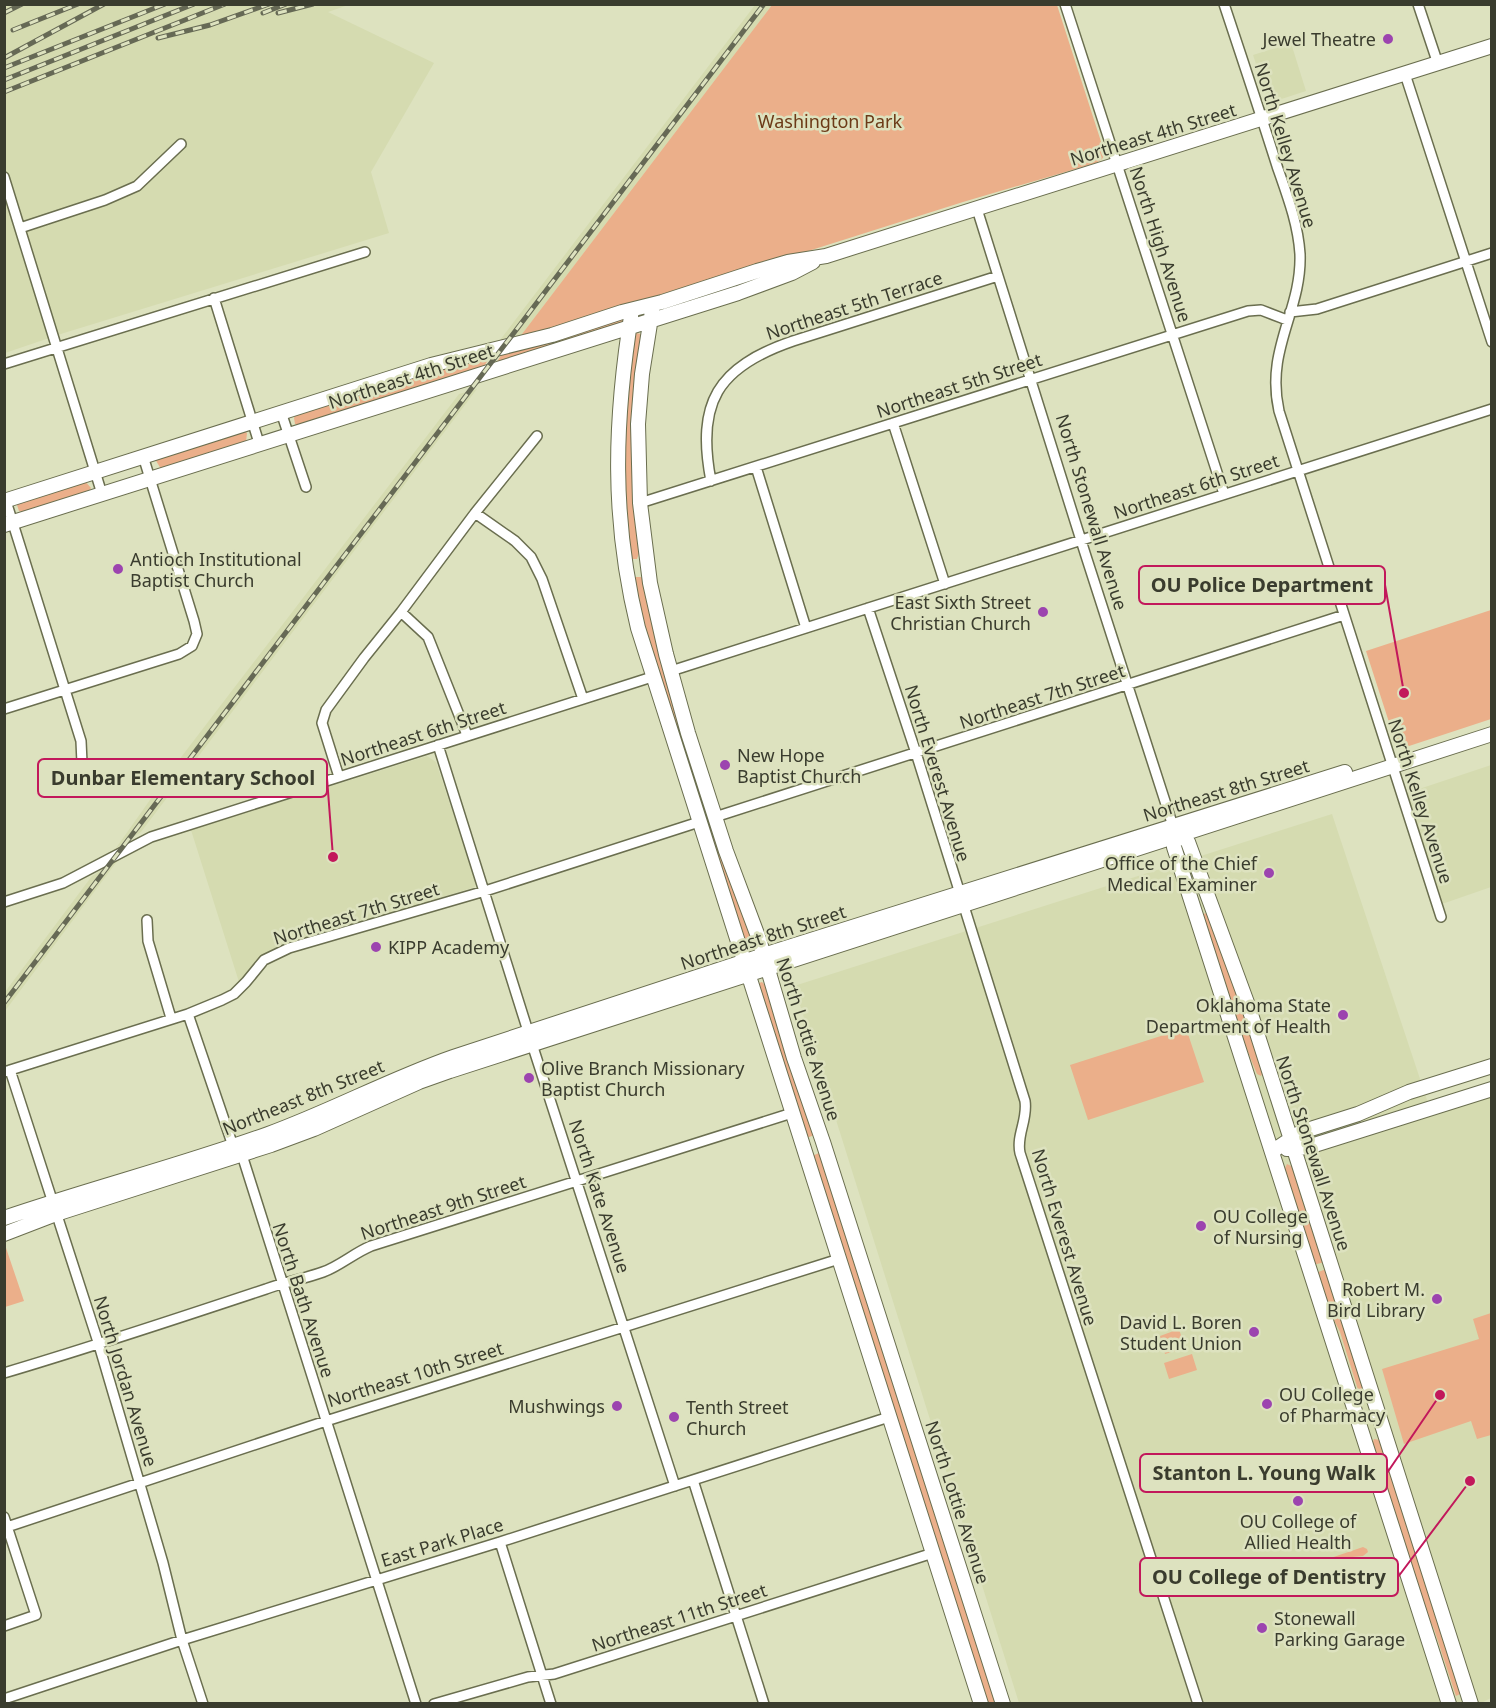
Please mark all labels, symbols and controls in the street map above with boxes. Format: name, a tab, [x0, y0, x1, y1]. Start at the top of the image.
place label: Jewel Theatre	[1261, 27, 1376, 51]
marker: Jewel Theatre	[1381, 32, 1395, 46]
street label: North Kelley Avenue	[1249, 59, 1323, 231]
street label: Northeast 4th Street	[1067, 97, 1239, 171]
park label: Washington Park	[758, 109, 903, 133]
street label: North High Avenue	[1125, 163, 1197, 325]
street label: Northeast 5th Terrace	[763, 265, 945, 345]
street label: Northeast 4th Street	[325, 338, 497, 414]
street label: Northeast 5th Street	[873, 347, 1045, 423]
street label: North Stonewall Avenue	[1051, 411, 1133, 613]
street label: Northeast 6th Street	[1110, 448, 1282, 524]
place label: Antioch Institutional Baptist Church	[130, 547, 302, 592]
marker: Antioch Institutional Baptist Church	[111, 562, 125, 576]
callout: OU Police Department	[1139, 566, 1385, 604]
text: OU Police Department	[1151, 571, 1374, 598]
place label: East Sixth Street Christian Church	[890, 590, 1031, 635]
marker: East Sixth Street Christian Church	[1036, 605, 1050, 619]
street label: Northeast 7th Street	[956, 658, 1128, 734]
street label: North Everest Avenue	[900, 682, 976, 864]
street label: Northeast 6th Street	[337, 695, 509, 771]
street label: North Kelley Avenue	[1383, 716, 1459, 886]
place label: New Hope Baptist Church	[737, 743, 861, 788]
street label: Northeast 8th Street	[1140, 753, 1312, 827]
marker: New Hope Baptist Church	[718, 758, 732, 772]
callout: Dunbar Elementary School	[38, 759, 327, 797]
text: Dunbar Elementary School	[51, 764, 315, 791]
place label: Office of the Chief Medical Examiner	[1105, 851, 1258, 896]
marker: Office of the Chief Medical Examiner	[1262, 866, 1276, 880]
street label: Northeast 7th Street	[270, 876, 442, 950]
street label: Northeast 8th Street	[677, 899, 849, 975]
place label: KIPP Academy	[388, 935, 510, 959]
marker: KIPP Academy	[369, 940, 383, 954]
street label: North Lottie Avenue	[771, 954, 847, 1124]
place label: Oklahoma State Department of Health	[1146, 993, 1331, 1038]
marker: Oklahoma State Department of Health	[1336, 1008, 1350, 1022]
street label: North Stonewall Avenue	[1271, 1052, 1357, 1254]
street label: Northeast 8th Street	[219, 1053, 388, 1140]
place label: Olive Branch Missionary Baptist Church	[541, 1056, 745, 1101]
marker: Olive Branch Missionary Baptist Church	[522, 1071, 536, 1085]
street label: North Kate Avenue	[564, 1116, 636, 1276]
street label: North Everest Avenue	[1027, 1146, 1103, 1328]
street label: Northeast 9th Street	[357, 1169, 529, 1245]
place label: OU College of Nursing	[1213, 1204, 1308, 1249]
street label: North Bath Avenue	[268, 1219, 340, 1381]
marker: OU College of Nursing	[1194, 1219, 1208, 1233]
place label: Robert M. Bird Library	[1327, 1277, 1426, 1322]
marker: Robert M. Bird Library	[1430, 1292, 1444, 1306]
street label: North Jordan Avenue	[89, 1293, 163, 1469]
place label: David L. Boren Student Union	[1119, 1310, 1242, 1355]
marker: David L. Boren Student Union	[1247, 1325, 1261, 1339]
street label: Northeast 10th Street	[324, 1336, 506, 1412]
place label: OU College of Pharmacy	[1279, 1382, 1386, 1427]
place label: Mushwings	[508, 1394, 605, 1418]
place label: Tenth Street Church	[686, 1395, 789, 1440]
marker: OU College of Pharmacy	[1260, 1397, 1274, 1411]
marker: Mushwings	[610, 1399, 624, 1413]
marker: Tenth Street Church	[667, 1410, 681, 1424]
street label: North Lottie Avenue	[920, 1417, 996, 1587]
callout: Stanton L. Young Walk	[1140, 1454, 1387, 1492]
text: Stanton L. Young Walk	[1152, 1459, 1376, 1486]
marker: OU College of Allied Health	[1291, 1494, 1305, 1508]
place label: OU College of Allied Health	[1240, 1509, 1357, 1554]
street label: East Park Place	[378, 1512, 506, 1572]
callout: OU College of Dentistry	[1140, 1558, 1398, 1596]
text: OU College of Dentistry	[1152, 1563, 1387, 1590]
street label: Northeast 11th Street	[588, 1577, 770, 1657]
place label: Stonewall Parking Garage	[1274, 1606, 1405, 1651]
marker: Stonewall Parking Garage	[1255, 1621, 1269, 1635]

